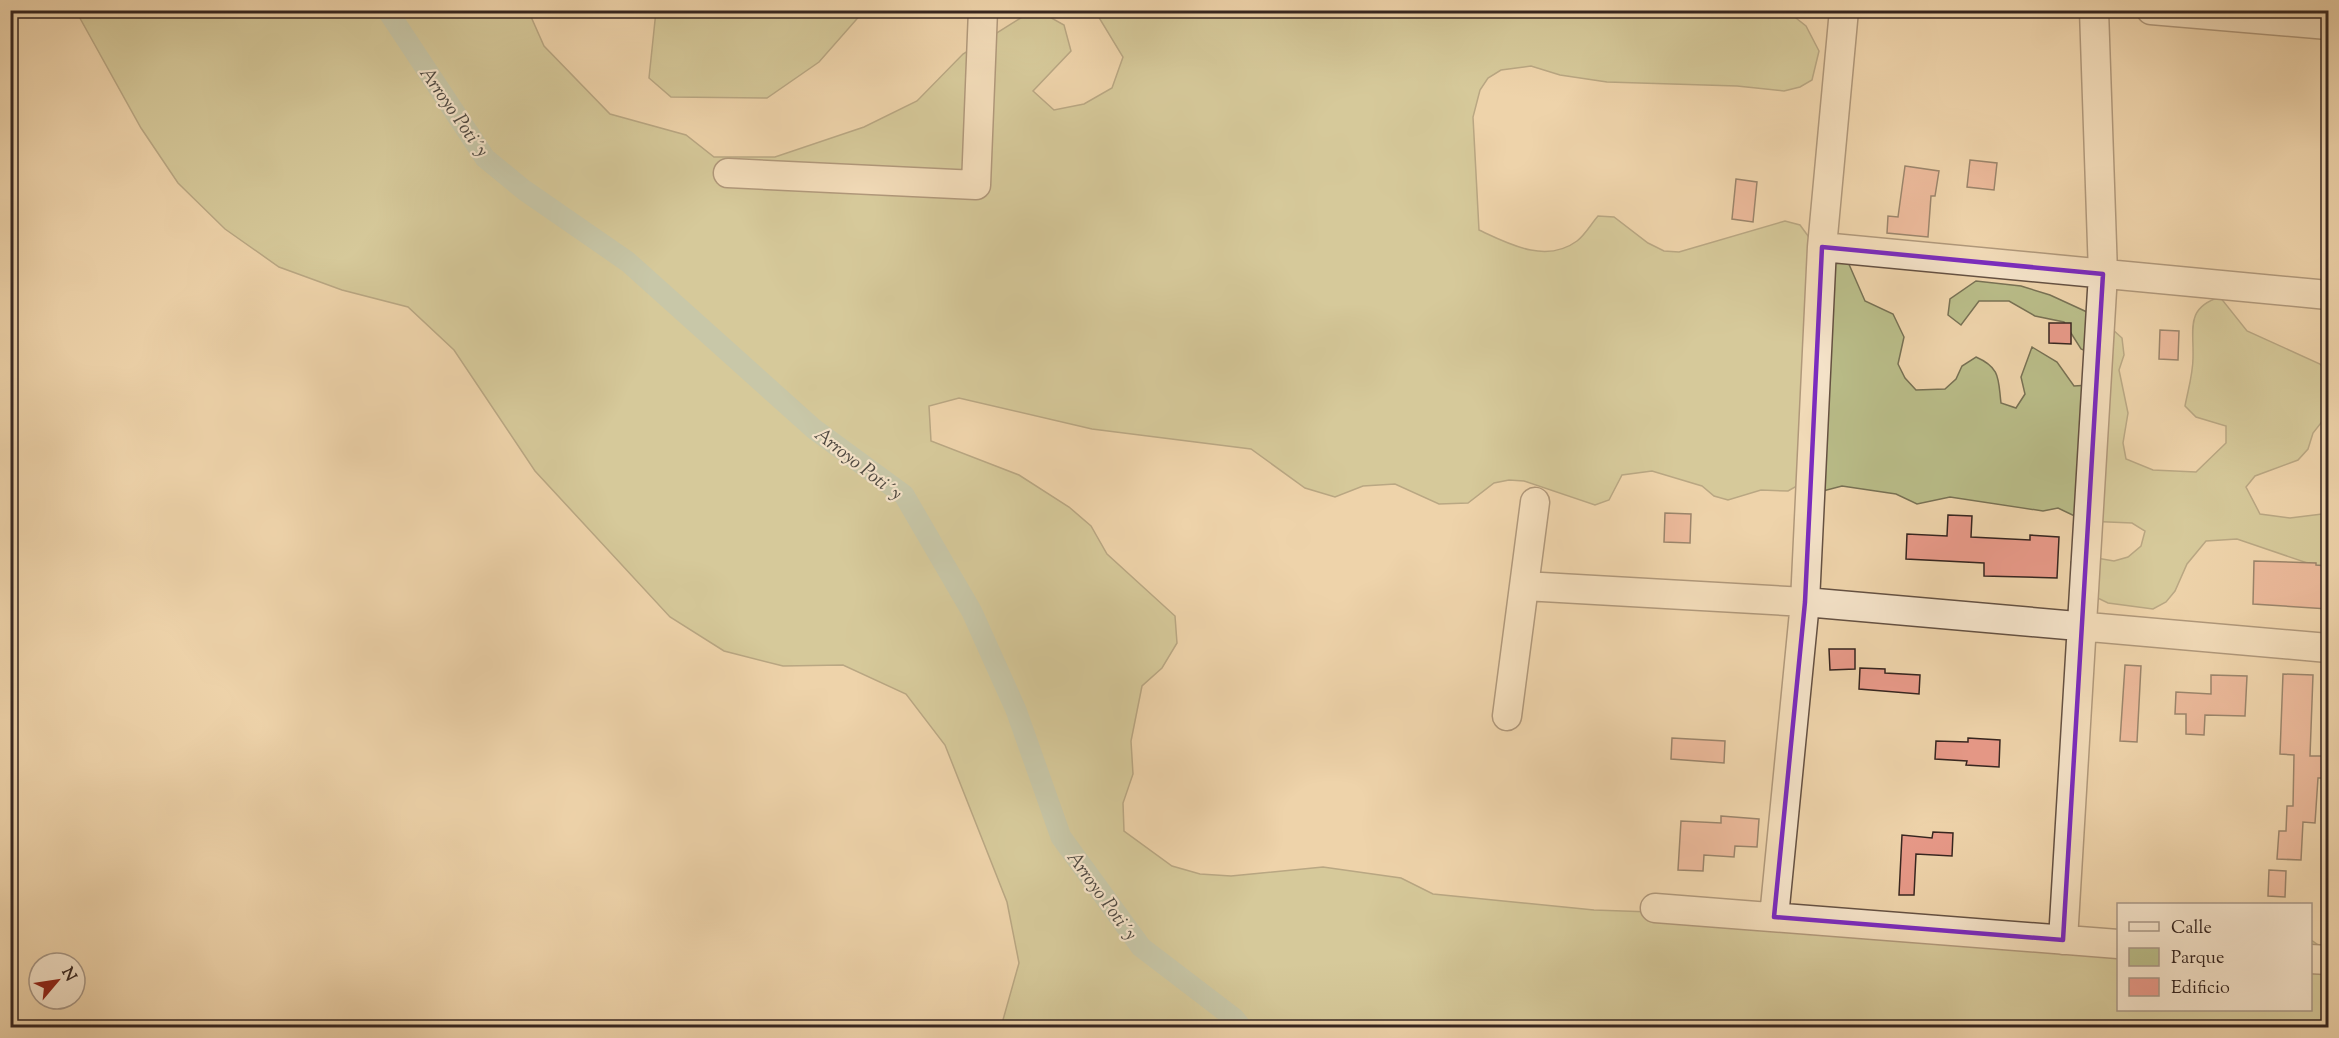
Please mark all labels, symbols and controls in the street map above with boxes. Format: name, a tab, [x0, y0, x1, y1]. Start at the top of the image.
water label: Arroyo Poti´y	[411, 61, 495, 164]
water label: Arroyo Poti´y	[807, 421, 908, 509]
water label: Arroyo Poti´y	[1059, 846, 1143, 947]
legend	[2117, 903, 2312, 1011]
text: Calle	[2171, 916, 2212, 942]
text: Parque	[2171, 946, 2224, 972]
north arrow	[27, 951, 87, 1011]
text: N	[55, 964, 81, 986]
text: Edificio	[2171, 976, 2230, 1002]

